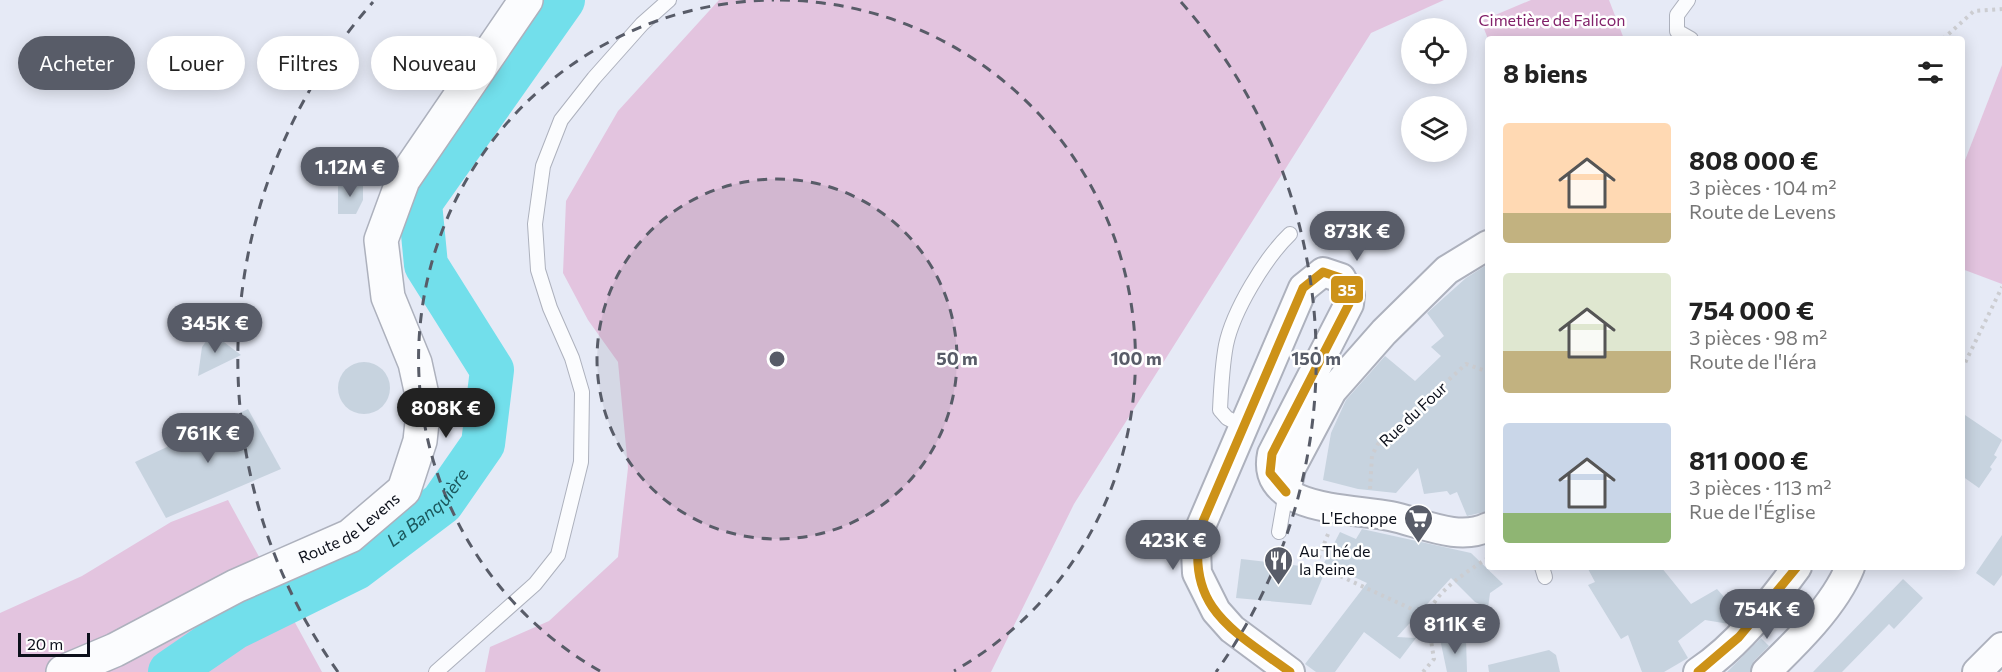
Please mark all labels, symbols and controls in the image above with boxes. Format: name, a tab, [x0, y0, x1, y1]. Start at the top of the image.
park label: Cimetière de Falicon	[1479, 10, 1625, 29]
map controls	[1401, 18, 1467, 162]
button: locate	[1401, 18, 1467, 84]
chip: Acheter	[18, 36, 135, 90]
chip: Louer	[147, 36, 245, 90]
chip: Filtres	[257, 36, 359, 90]
chip: Nouveau	[371, 36, 497, 90]
icon: filters	[1914, 56, 1947, 89]
text: 8 biens	[1503, 57, 1588, 88]
button: layers	[1401, 96, 1467, 162]
text: 808 000 €	[1689, 144, 1819, 175]
pin: 1.12M €	[295, 147, 405, 198]
icon: home	[1551, 147, 1623, 219]
text: 1.12M €	[315, 154, 385, 178]
text: 3 pièces · 104 m²	[1689, 175, 1837, 199]
text: Route de Levens	[1689, 199, 1836, 223]
pin: 873K €	[1308, 211, 1406, 262]
text: 873K €	[1324, 218, 1390, 242]
line badge: 35	[1330, 275, 1364, 304]
text: 35	[1338, 280, 1356, 299]
text: 754 000 €	[1689, 294, 1814, 325]
icon: home	[1551, 297, 1623, 369]
pin: 345K €	[166, 303, 264, 354]
text: 345K €	[181, 310, 249, 334]
text: 3 pièces · 98 m²	[1689, 325, 1827, 349]
text: 50 m	[936, 347, 978, 369]
text: 100 m	[1110, 347, 1162, 369]
text: 150 m	[1291, 347, 1341, 369]
centre of rings	[767, 349, 787, 369]
text: Route de l'Iéra	[1689, 349, 1817, 373]
street label: Rue du Four	[1375, 377, 1451, 450]
pin: 808K €	[397, 388, 495, 439]
text: 808K €	[411, 395, 481, 419]
pin: 761K €	[159, 413, 257, 464]
text: 761K €	[176, 420, 240, 444]
text: 811 000 €	[1689, 444, 1809, 475]
icon: home	[1551, 447, 1623, 519]
water label: La Banquière	[382, 463, 473, 551]
text: 3 pièces · 113 m²	[1689, 475, 1832, 499]
street label: Route de Levens	[295, 488, 403, 567]
text: Rue de l'Église	[1689, 499, 1815, 523]
supermarket icon: L'Echoppe	[1402, 502, 1434, 544]
place label: L'Echoppe	[1321, 508, 1397, 527]
pin: 423K €	[1124, 520, 1222, 571]
text: 423K €	[1139, 527, 1207, 551]
place label: Au Thé de la Reine	[1299, 541, 1371, 578]
restaurant icon: Au Thé de la Reine	[1262, 544, 1294, 586]
pin: 754K €	[1718, 589, 1816, 640]
text: 754K €	[1734, 596, 1800, 620]
pin: 811K €	[1406, 604, 1504, 655]
text: 811K €	[1424, 611, 1486, 635]
scale bar	[18, 630, 90, 658]
text: 20 m	[27, 634, 63, 653]

